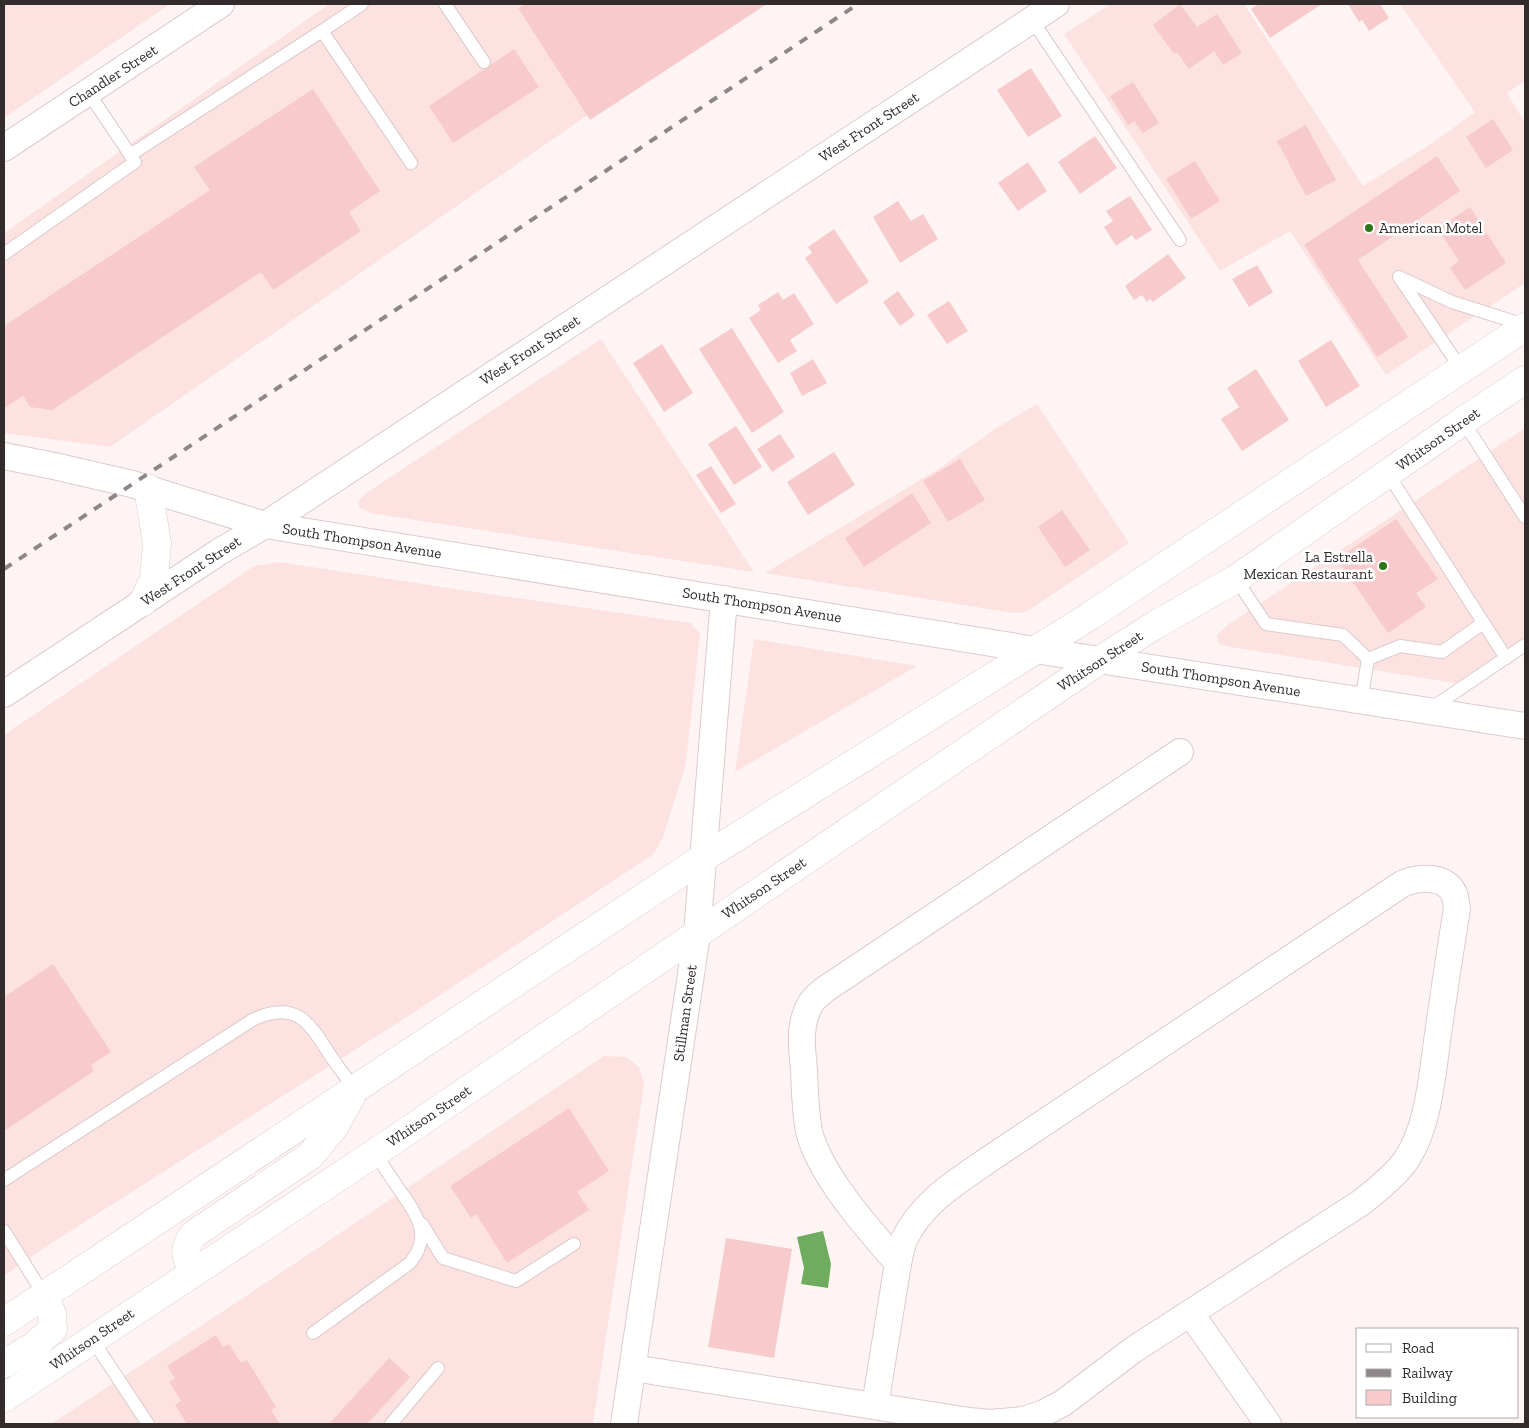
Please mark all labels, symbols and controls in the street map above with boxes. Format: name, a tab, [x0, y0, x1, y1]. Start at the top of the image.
street label: Chandler Street	[65, 40, 161, 111]
street label: West Front Street	[816, 88, 923, 166]
place label: American Motel	[1379, 219, 1483, 237]
marker: American Motel	[1363, 222, 1375, 234]
street label: West Front Street	[477, 311, 584, 389]
street label: Whitson Street	[1393, 403, 1484, 474]
street label: South Thompson Avenue	[281, 520, 443, 562]
street label: West Front Street	[138, 532, 245, 610]
place label: La Estrella Mexican Restaurant	[1244, 548, 1373, 583]
marker: La Estrella Mexican Restaurant	[1377, 560, 1389, 572]
street label: South Thompson Avenue	[681, 584, 843, 626]
street label: Whitson Street	[1054, 627, 1146, 695]
street label: South Thompson Avenue	[1140, 658, 1302, 700]
street label: Whitson Street	[718, 853, 810, 923]
street label: Stillman Street	[669, 963, 701, 1063]
street label: Whitson Street	[383, 1081, 475, 1151]
street label: Whitson Street	[46, 1304, 138, 1374]
legend	[1356, 1328, 1519, 1418]
text: Road	[1402, 1339, 1435, 1357]
text: Railway	[1402, 1364, 1453, 1382]
text: Building	[1402, 1389, 1457, 1407]

